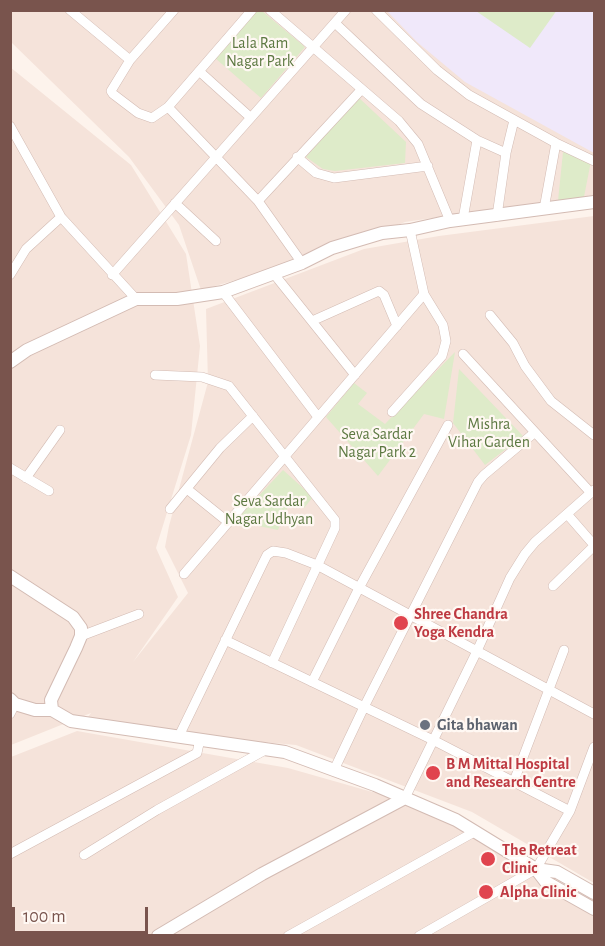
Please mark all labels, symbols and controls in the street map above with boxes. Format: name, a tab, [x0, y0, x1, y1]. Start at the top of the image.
park label: Lala Ram Nagar Park	[226, 33, 294, 71]
park label: Mishra Vihar Garden	[448, 414, 530, 452]
park label: Seva Sardar Nagar Park 2	[338, 424, 416, 462]
park label: Seva Sardar Nagar Udhyan	[225, 491, 313, 529]
place label: Shree Chandra Yoga Kendra	[414, 604, 508, 642]
marker: Shree Chandra Yoga Kendra	[392, 614, 410, 632]
place label: Gita bhawan	[437, 715, 518, 735]
marker: Gita bhawan	[418, 718, 432, 732]
place label: B M Mittal Hospital and Research Centre	[446, 754, 576, 792]
marker: B M Mittal Hospital and Research Centre	[424, 764, 442, 782]
place label: The Retreat Clinic	[502, 840, 577, 878]
marker: The Retreat Clinic	[479, 850, 497, 868]
place label: Alpha Clinic	[500, 882, 576, 902]
marker: Alpha Clinic	[477, 883, 495, 901]
scale bar	[15, 895, 152, 933]
text: 100 m	[23, 908, 66, 926]

